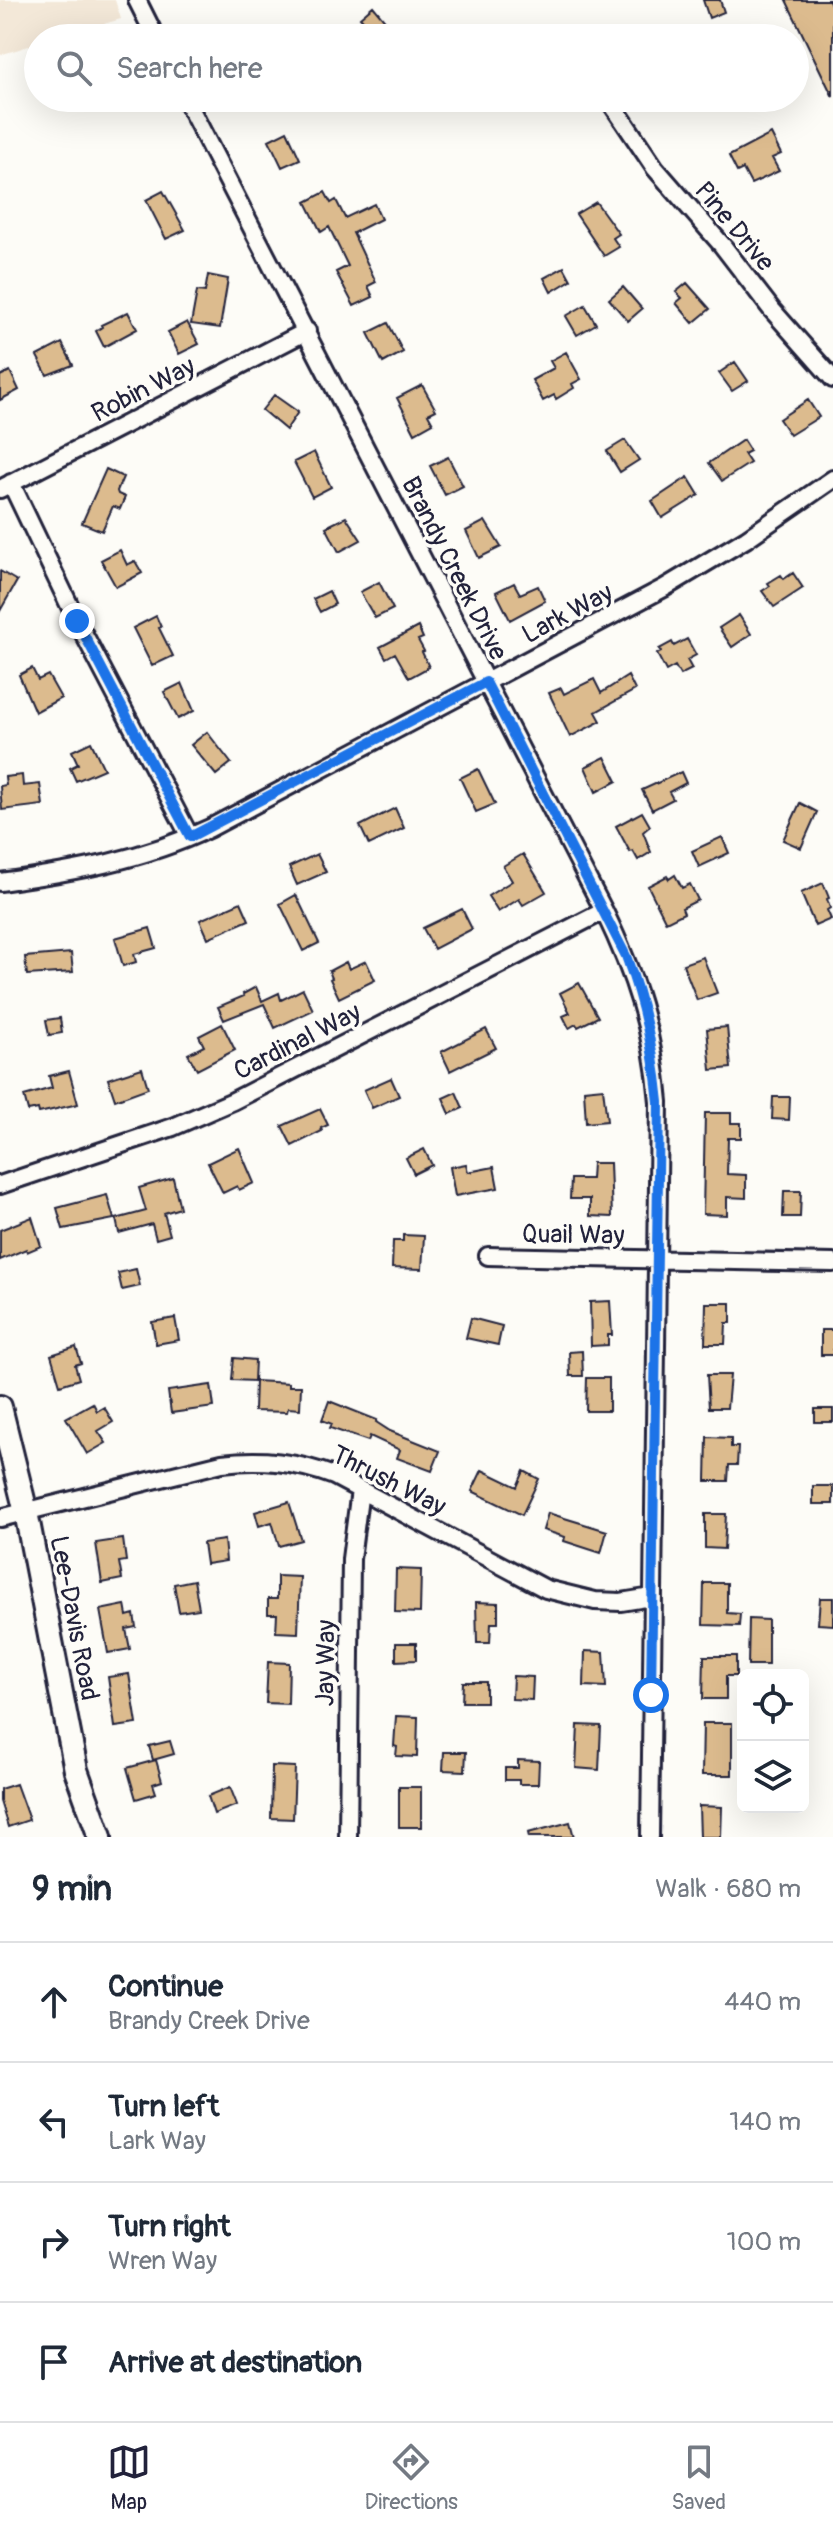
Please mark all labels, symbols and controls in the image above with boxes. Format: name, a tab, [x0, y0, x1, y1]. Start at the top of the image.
search box	[24, 24, 809, 112]
icon: search	[52, 46, 96, 90]
text: Search here	[116, 50, 263, 87]
street label: Pine Drive	[687, 175, 781, 278]
street label: Robin Way	[86, 350, 201, 430]
street label: Brandy Creek Drive	[394, 471, 514, 666]
street label: Lark Way	[517, 577, 618, 651]
route end	[59, 603, 95, 639]
street label: Cardinal Way	[229, 996, 366, 1087]
street label: Quail Way	[521, 1218, 625, 1252]
street label: Thrush Way	[326, 1439, 451, 1523]
street label: Lee-Davis Road	[42, 1533, 106, 1703]
street label: Jay Way	[309, 1619, 343, 1707]
map controls	[737, 1669, 809, 1813]
button: locate	[737, 1669, 809, 1741]
route start	[633, 1677, 669, 1713]
button: layers	[737, 1741, 809, 1813]
text: 9 min	[32, 1868, 112, 1911]
text: Walk · 680 m	[655, 1873, 801, 1905]
text: Continue	[108, 1968, 223, 2005]
icon: ahead	[32, 1980, 76, 2024]
text: 440 m	[724, 1986, 801, 2018]
text: Brandy Creek Drive	[108, 2005, 310, 2037]
text: Turn left	[108, 2088, 219, 2125]
icon: left	[32, 2100, 76, 2144]
text: 140 m	[729, 2106, 801, 2138]
text: Lark Way	[108, 2125, 206, 2157]
text: Turn right	[108, 2208, 231, 2245]
icon: right	[32, 2220, 76, 2264]
text: 100 m	[727, 2226, 801, 2258]
text: Wren Way	[108, 2245, 217, 2277]
icon: arrive	[32, 2340, 76, 2384]
text: Arrive at destination	[108, 2344, 362, 2381]
tab: Map	[107, 2440, 151, 2516]
tab: Directions	[365, 2440, 458, 2516]
tab: Saved	[672, 2440, 726, 2516]

